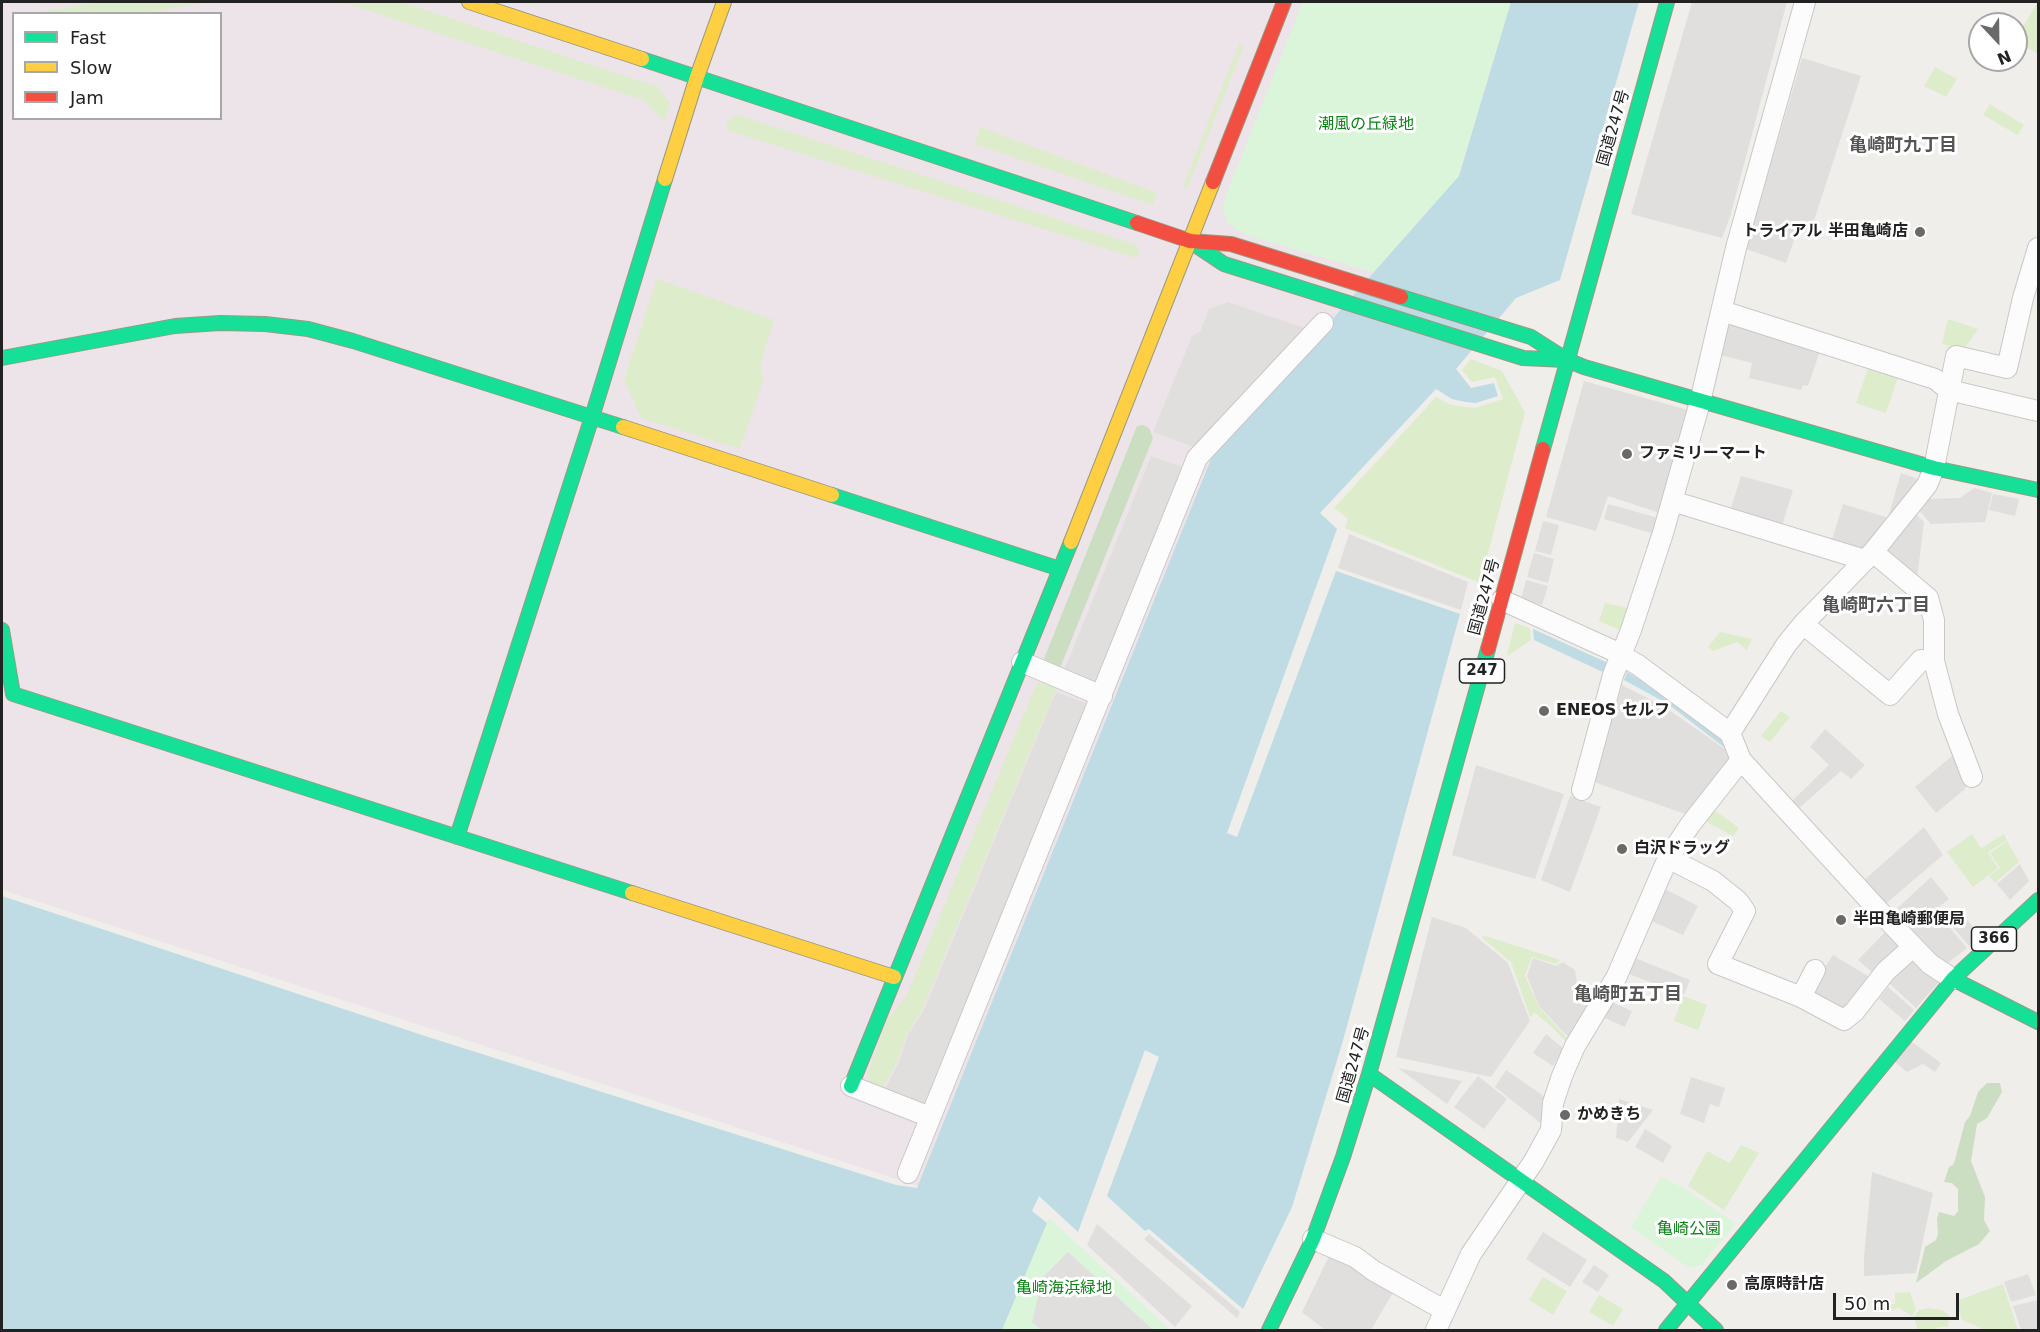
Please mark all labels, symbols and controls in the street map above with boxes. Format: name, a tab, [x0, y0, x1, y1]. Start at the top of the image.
legend	[12, 12, 222, 120]
north arrow	[1968, 12, 2028, 72]
text: Fast	[70, 27, 106, 48]
text: N	[1994, 46, 2014, 69]
text: Slow	[70, 57, 112, 78]
text: Jam	[70, 87, 104, 108]
street label: 国道247号	[1594, 88, 1634, 168]
park label: 潮風の丘緑地	[1318, 115, 1414, 135]
district label: 亀崎町九丁目	[1849, 135, 1957, 157]
place label: トライアル 半田亀崎店	[1742, 222, 1908, 242]
marker: トライアル 半田亀崎店	[1913, 225, 1927, 239]
place label: ファミリーマート	[1639, 444, 1767, 464]
marker: ファミリーマート	[1620, 447, 1634, 461]
street label: 国道247号	[1466, 557, 1504, 637]
district label: 亀崎町六丁目	[1822, 595, 1930, 617]
road number: 247	[1460, 659, 1504, 683]
place label: ENEOS セルフ	[1556, 701, 1670, 721]
marker: ENEOS セルフ	[1537, 704, 1551, 718]
place label: 白沢ドラッグ	[1634, 839, 1730, 859]
marker: 白沢ドラッグ	[1615, 842, 1629, 856]
place label: 半田亀崎郵便局	[1853, 910, 1965, 930]
marker: 半田亀崎郵便局	[1834, 913, 1848, 927]
road number: 366	[1972, 927, 2016, 951]
district label: 亀崎町五丁目	[1574, 984, 1682, 1006]
street label: 国道247号	[1334, 1025, 1374, 1105]
place label: かめきち	[1577, 1105, 1641, 1125]
marker: かめきち	[1558, 1108, 1572, 1122]
park label: 亀崎公園	[1657, 1220, 1721, 1240]
place label: 高原時計店	[1744, 1275, 1824, 1295]
marker: 高原時計店	[1725, 1278, 1739, 1292]
park label: 亀崎海浜緑地	[1016, 1279, 1112, 1299]
scale bar	[1836, 1281, 1962, 1319]
text: 50 m	[1844, 1293, 1890, 1314]

